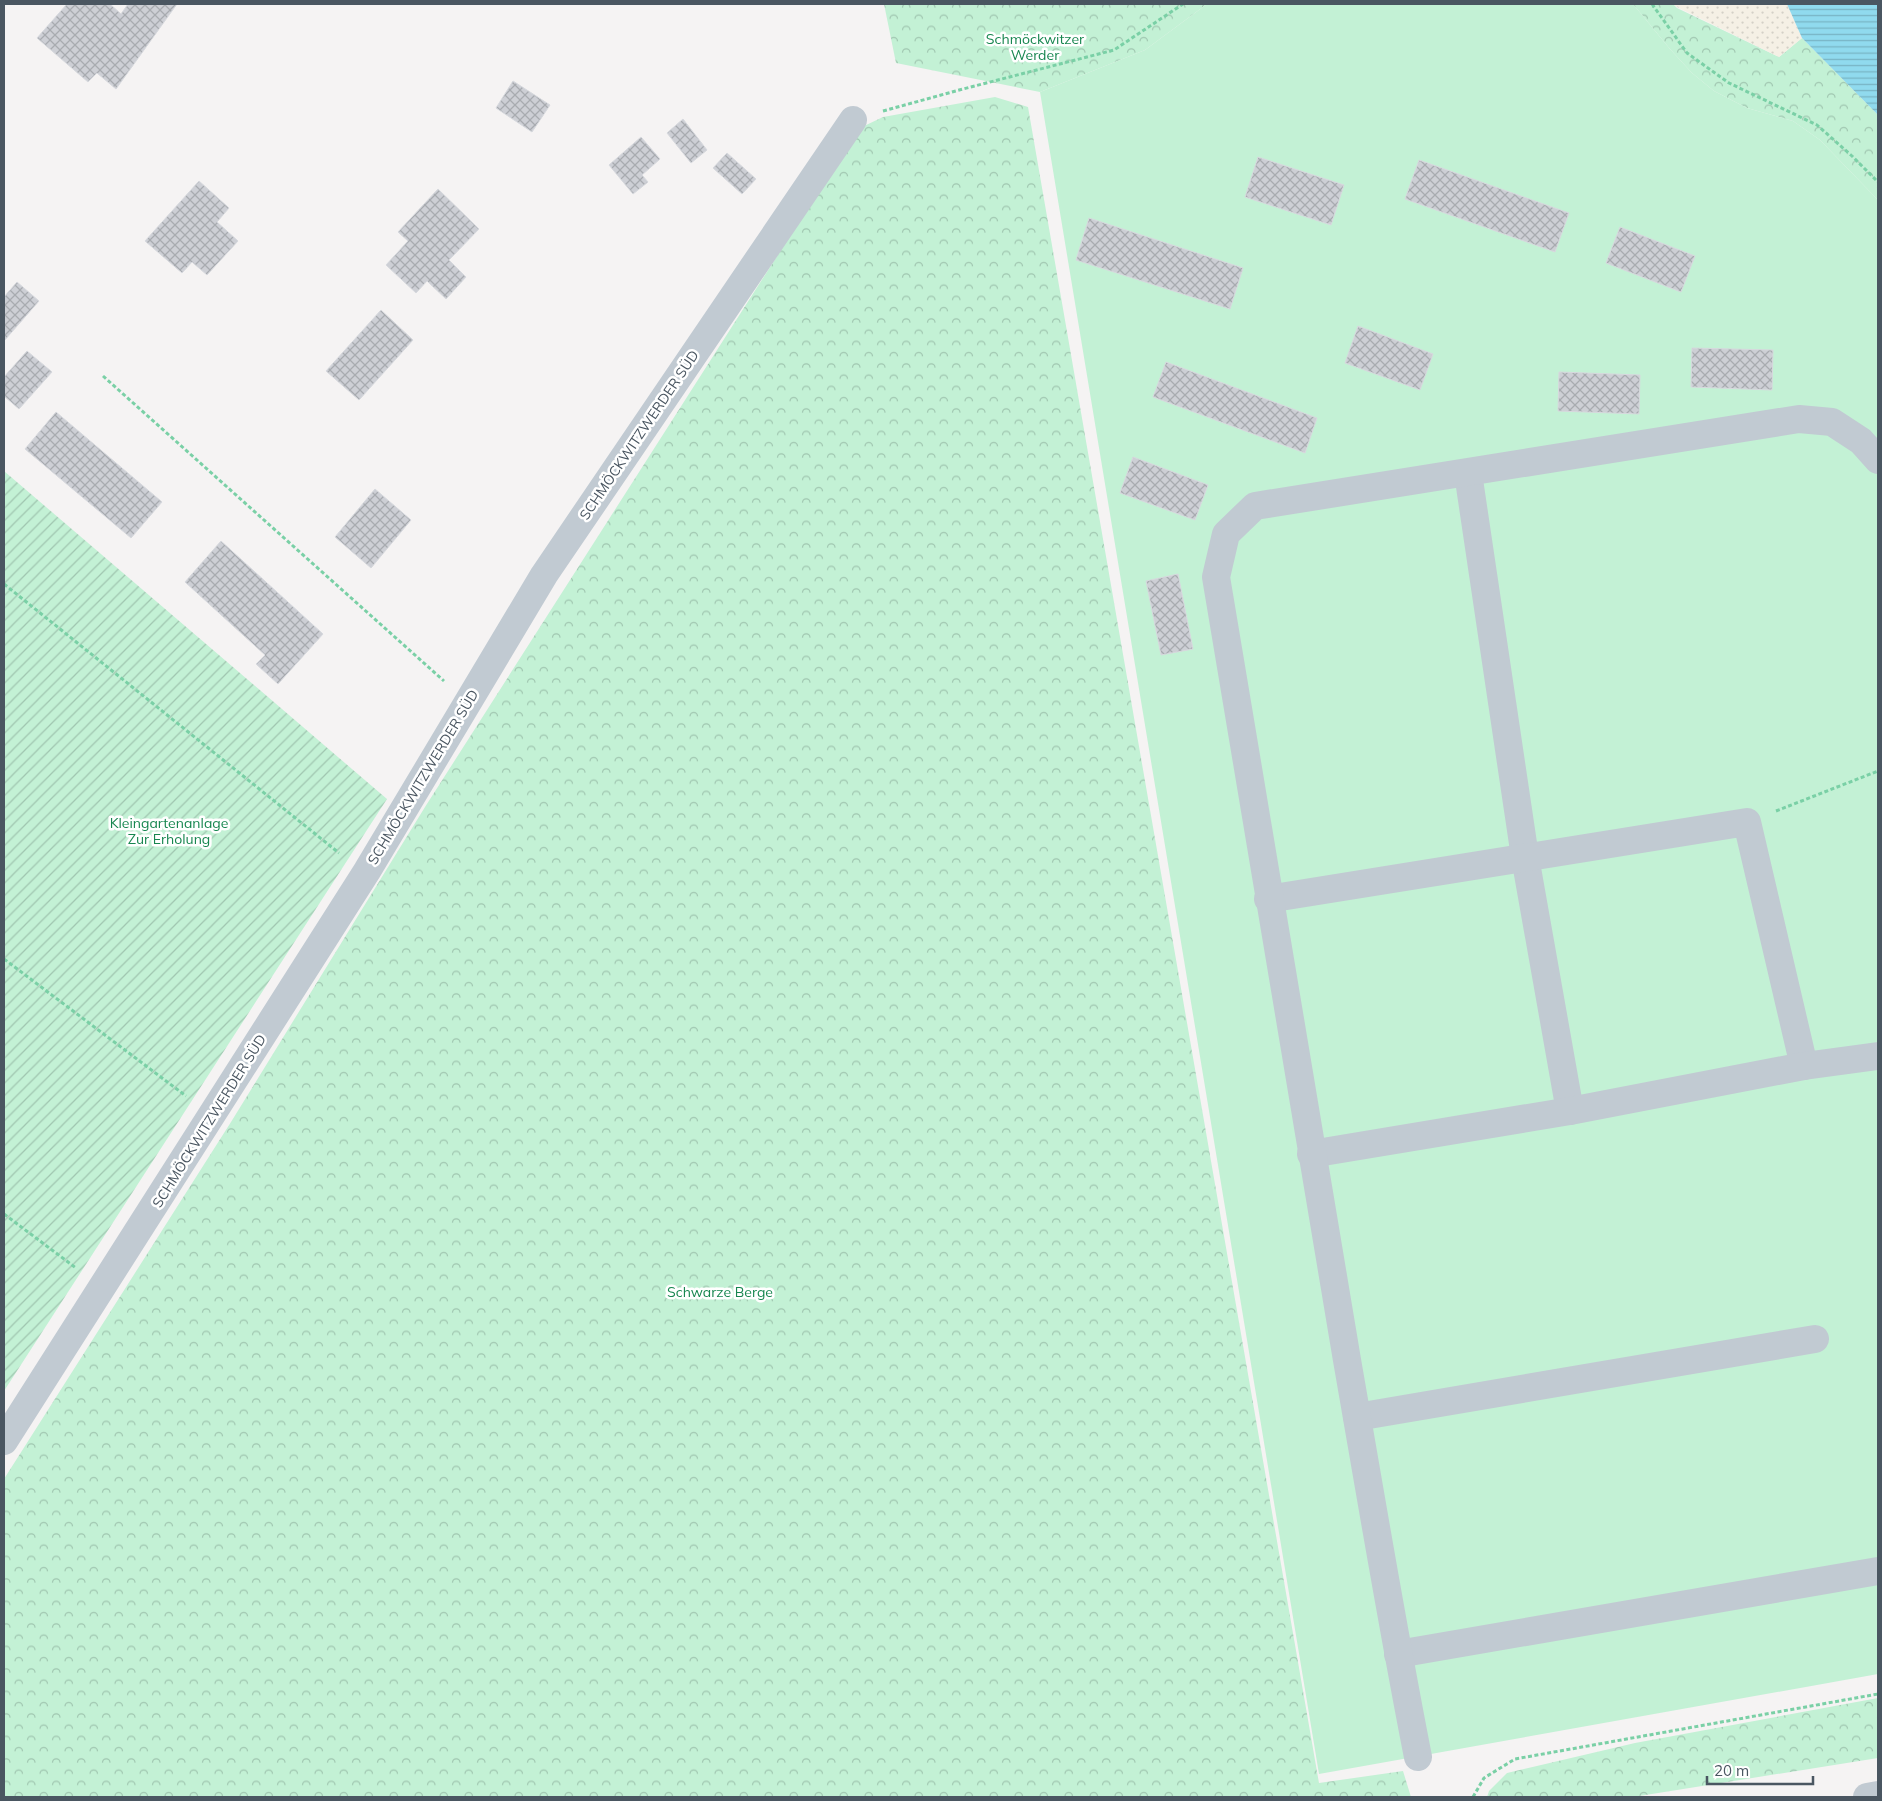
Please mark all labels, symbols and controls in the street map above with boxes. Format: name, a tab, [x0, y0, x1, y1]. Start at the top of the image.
park label: Schmöckwitzer Werder	[986, 30, 1085, 64]
street label: SCHMÖCKWITZWERDER SÜD	[575, 347, 703, 523]
street label: SCHMÖCKWITZWERDER SÜD	[364, 686, 482, 868]
park label: Kleingartenanlage Zur Erholung	[110, 814, 228, 848]
street label: SCHMÖCKWITZWERDER SÜD	[148, 1031, 270, 1211]
park label: Schwarze Berge	[667, 1283, 773, 1301]
scale bar	[1707, 1754, 1813, 1786]
text: 20 m	[1714, 1761, 1749, 1780]

